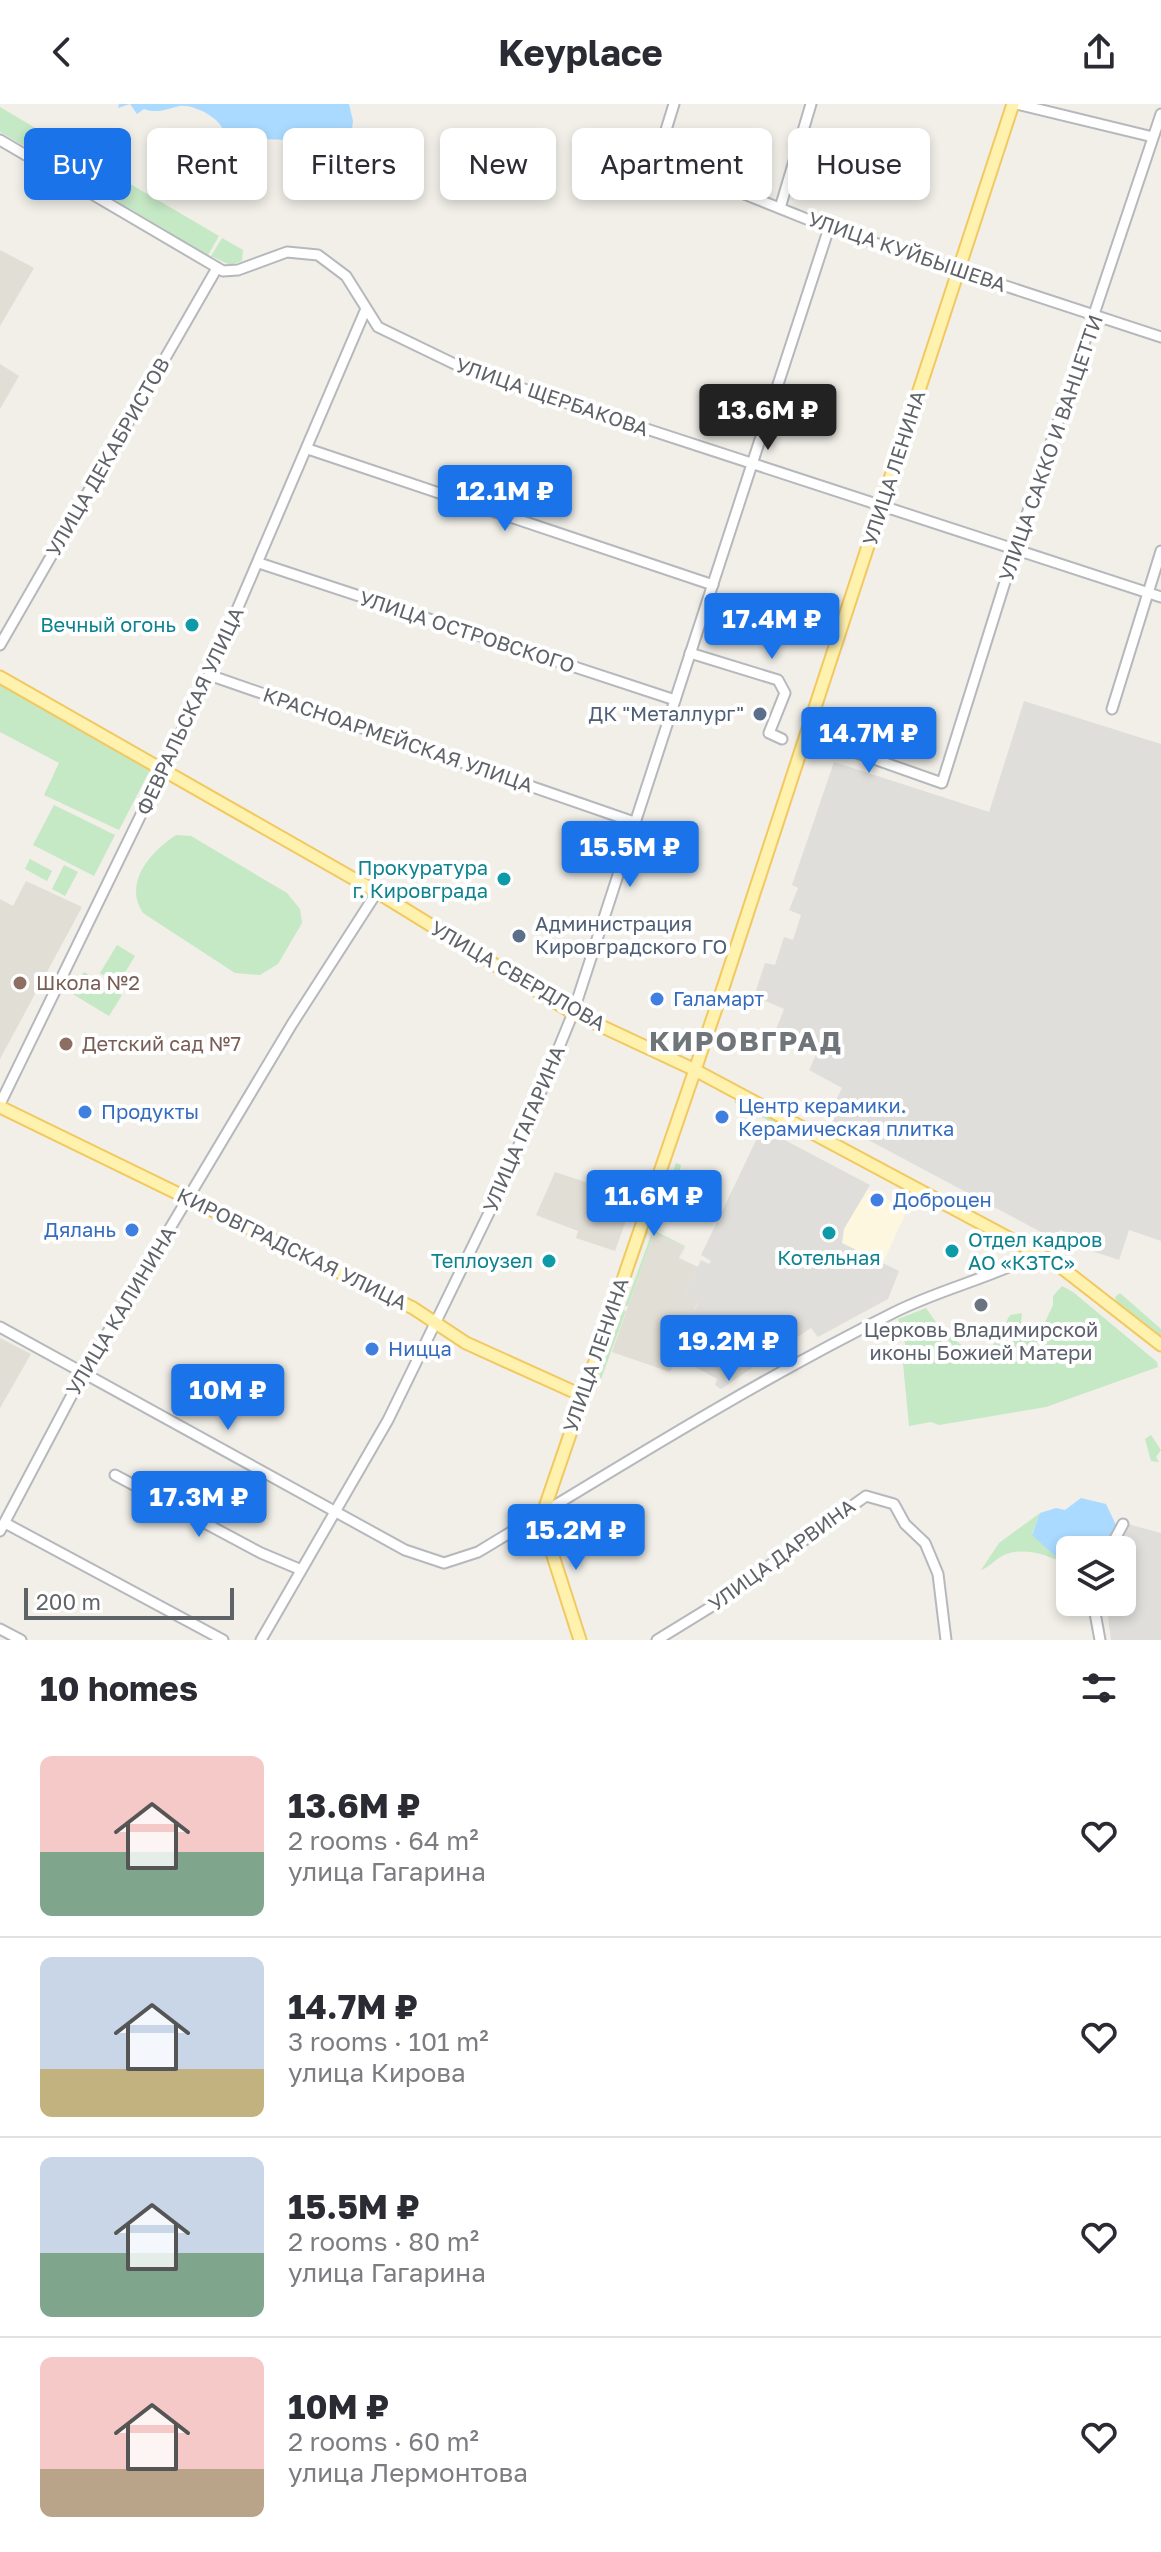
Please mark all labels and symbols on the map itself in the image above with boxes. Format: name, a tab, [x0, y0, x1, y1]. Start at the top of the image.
street label: УЛИЦА КУЙБЫШЕВА	[805, 206, 1010, 296]
street label: УЛИЦА САККО И ВАНЦЕТТИ	[993, 311, 1107, 584]
street label: УЛИЦА ЩЕРБАКОВА	[453, 352, 652, 440]
street label: УЛИЦА ДЕКАБРИСТОВ	[40, 353, 174, 560]
pin: 13.6M ₽	[694, 384, 842, 452]
street label: УЛИЦА ЛЕНИНА	[857, 387, 929, 548]
pin: 12.1M ₽	[431, 465, 579, 533]
street label: УЛИЦА ОСТРОВСКОГО	[357, 585, 578, 677]
pin: 17.4M ₽	[698, 593, 846, 661]
street label: ФЕВРАЛЬСКАЯ УЛИЦА	[130, 603, 248, 818]
place label: Вечный огонь	[40, 612, 176, 636]
marker: Вечный огонь	[183, 616, 201, 634]
street label: КРАСНОАРМЕЙСКАЯ УЛИЦА	[260, 681, 536, 797]
place label: ДК "Металлург"	[589, 701, 744, 725]
marker: ДК "Металлург"	[751, 705, 769, 723]
pin: 14.7M ₽	[795, 707, 943, 775]
pin: 15.5M ₽	[556, 821, 704, 889]
place label: Прокуратура г. Кировграда	[352, 855, 488, 902]
marker: Прокуратура г. Кировграда	[495, 870, 513, 888]
place label: Администрация Кировградского ГО	[535, 911, 727, 958]
street label: УЛИЦА СВЕРДЛОВА	[427, 915, 610, 1035]
marker: Администрация Кировградского ГО	[510, 927, 528, 945]
place label: Школа №2	[36, 970, 140, 994]
marker: Школа №2	[11, 974, 29, 992]
place label: Галамарт	[673, 986, 764, 1010]
marker: Галамарт	[648, 990, 666, 1008]
district label: КИРОВГРАД	[649, 1024, 843, 1057]
place label: Детский сад №7	[82, 1031, 241, 1055]
marker: Детский сад №7	[57, 1035, 75, 1053]
street label: УЛИЦА ГАГАРИНА	[477, 1042, 569, 1215]
place label: Центр керамики. Керамическая плитка	[738, 1093, 954, 1140]
place label: Продукты	[101, 1099, 199, 1123]
marker: Продукты	[76, 1103, 94, 1121]
marker: Центр керамики. Керамическая плитка	[713, 1108, 731, 1126]
pin: 11.6M ₽	[580, 1170, 728, 1238]
street label: КИРОВГРАДСКАЯ УЛИЦА	[174, 1182, 411, 1314]
place label: Доброцен	[893, 1187, 992, 1211]
marker: Доброцен	[868, 1191, 886, 1209]
place label: Дялань	[44, 1217, 116, 1241]
marker: Дялань	[123, 1221, 141, 1239]
street label: УЛИЦА КАЛИНИНА	[60, 1222, 180, 1399]
marker: Котельная	[820, 1224, 838, 1242]
place label: Отдел кадров АО «КЗТС»	[968, 1227, 1102, 1274]
marker: Отдел кадров АО «КЗТС»	[943, 1242, 961, 1260]
place label: Котельная	[777, 1245, 881, 1269]
place label: Теплоузел	[431, 1248, 533, 1272]
marker: Теплоузел	[540, 1252, 558, 1270]
street label: УЛИЦА ЛЕНИНА	[557, 1274, 633, 1435]
marker: Церковь Владимирской иконы Божией Матери	[972, 1296, 990, 1314]
pin: 19.2M ₽	[655, 1315, 803, 1383]
place label: Церковь Владимирской иконы Божией Матери	[864, 1317, 1098, 1364]
place label: Ницца	[388, 1336, 452, 1360]
marker: Ницца	[363, 1340, 381, 1358]
pin: 10M ₽	[172, 1364, 284, 1432]
pin: 17.3M ₽	[125, 1471, 273, 1539]
street label: УЛИЦА ДАРВИНА	[704, 1493, 859, 1615]
pin: 15.2M ₽	[502, 1504, 650, 1572]
scale bar	[24, 1584, 234, 1620]

